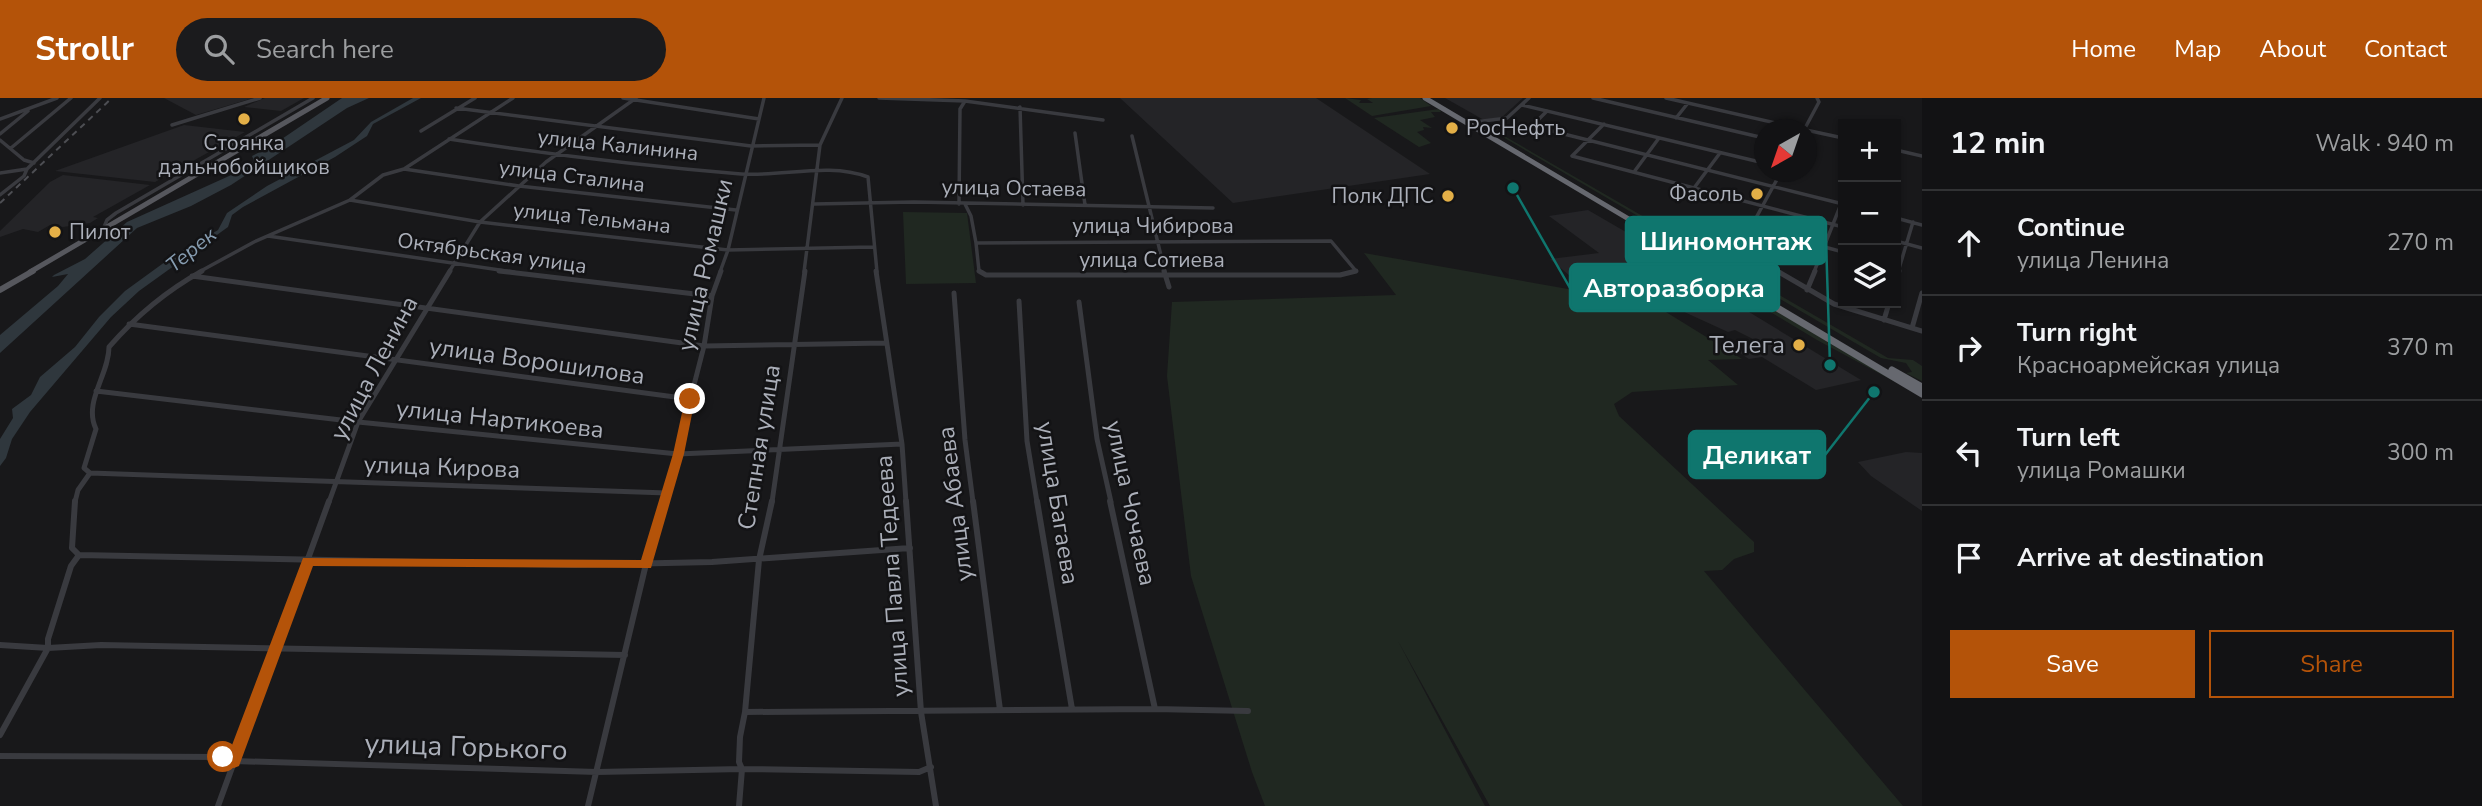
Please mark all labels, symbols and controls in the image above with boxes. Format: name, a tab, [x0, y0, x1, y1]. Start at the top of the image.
search box	[176, 18, 666, 81]
text: Strollr	[35, 27, 134, 72]
icon: search	[200, 30, 238, 68]
text: Search here	[256, 32, 394, 67]
text: Home	[2071, 33, 2136, 65]
text: Map	[2174, 33, 2221, 65]
text: About	[2259, 33, 2326, 65]
text: Contact	[2364, 33, 2447, 65]
marker: Стоянка дальнобойщиков	[236, 111, 252, 127]
place label: РосНефть	[1466, 114, 1565, 142]
north arrow	[1754, 119, 1817, 182]
map controls	[1838, 119, 1901, 308]
button: +	[1838, 119, 1901, 182]
marker: РосНефть	[1444, 120, 1460, 136]
street label: улица Калинина	[536, 123, 700, 167]
text: 12 min	[1950, 123, 2046, 164]
text: Walk · 940 m	[2315, 128, 2454, 159]
place label: Стоянка дальнобойщиков	[158, 129, 330, 181]
street label: улица Сталина	[497, 153, 647, 199]
street label: улица Остаева	[941, 173, 1087, 203]
street label: улица Ромашки	[670, 176, 740, 354]
place label: Фасоль	[1669, 180, 1743, 208]
place label: Полк ДПС	[1332, 182, 1434, 210]
button: −	[1838, 182, 1901, 245]
marker: Фасоль	[1749, 186, 1765, 202]
marker: Полк ДПС	[1440, 188, 1456, 204]
street label: улица Тельмана	[512, 196, 672, 240]
text: Continue	[2017, 210, 2125, 245]
street label: улица Чибирова	[1072, 212, 1234, 240]
callout: Шиномонтаж	[1626, 217, 1826, 264]
place label: Пилот	[69, 218, 131, 246]
water label: Терек	[160, 220, 223, 279]
marker: Пилот	[47, 224, 63, 240]
text: Шиномонтаж	[1640, 224, 1813, 259]
icon: ahead	[1950, 224, 1988, 262]
street label: Октябрьская улица	[395, 226, 589, 280]
text: 270 m	[2387, 227, 2454, 258]
button: layers	[1838, 245, 1901, 308]
text: улица Ленина	[2017, 245, 2169, 276]
street label: улица Сотиева	[1079, 246, 1225, 274]
callout: Авторазборка	[1570, 264, 1779, 311]
text: Авторазборка	[1583, 271, 1765, 306]
street label: улица Ленина	[323, 290, 425, 446]
text: Turn right	[2017, 315, 2136, 350]
place label: Телега	[1709, 329, 1785, 361]
icon: right	[1950, 329, 1988, 367]
street label: улица Ворошилова	[427, 330, 647, 392]
text: 370 m	[2387, 332, 2454, 363]
marker: Телега	[1791, 337, 1807, 353]
text: Красноармейская улица	[2017, 350, 2280, 381]
street label: Степная улица	[730, 362, 788, 532]
route end	[674, 383, 705, 414]
street label: улица Нартикоева	[395, 392, 605, 446]
street label: улица Чочаева	[1098, 417, 1164, 589]
street label: улица Багаева	[1029, 419, 1087, 587]
text: Turn left	[2017, 420, 2120, 455]
street label: улица Абаева	[930, 425, 980, 583]
callout: Деликат	[1689, 431, 1825, 478]
icon: left	[1950, 434, 1988, 472]
text: 300 m	[2387, 437, 2454, 468]
text: Деликат	[1703, 438, 1812, 473]
street label: улица Кирова	[363, 448, 521, 486]
street label: улица Павла Тедеева	[868, 454, 916, 698]
text: улица Ромашки	[2017, 455, 2186, 486]
icon: arrive	[1950, 539, 1988, 577]
text: Arrive at destination	[2017, 540, 2264, 575]
button: Save	[1950, 630, 2195, 698]
button: Share	[2209, 630, 2454, 698]
street label: улица Горького	[364, 724, 568, 770]
route start	[207, 741, 238, 772]

